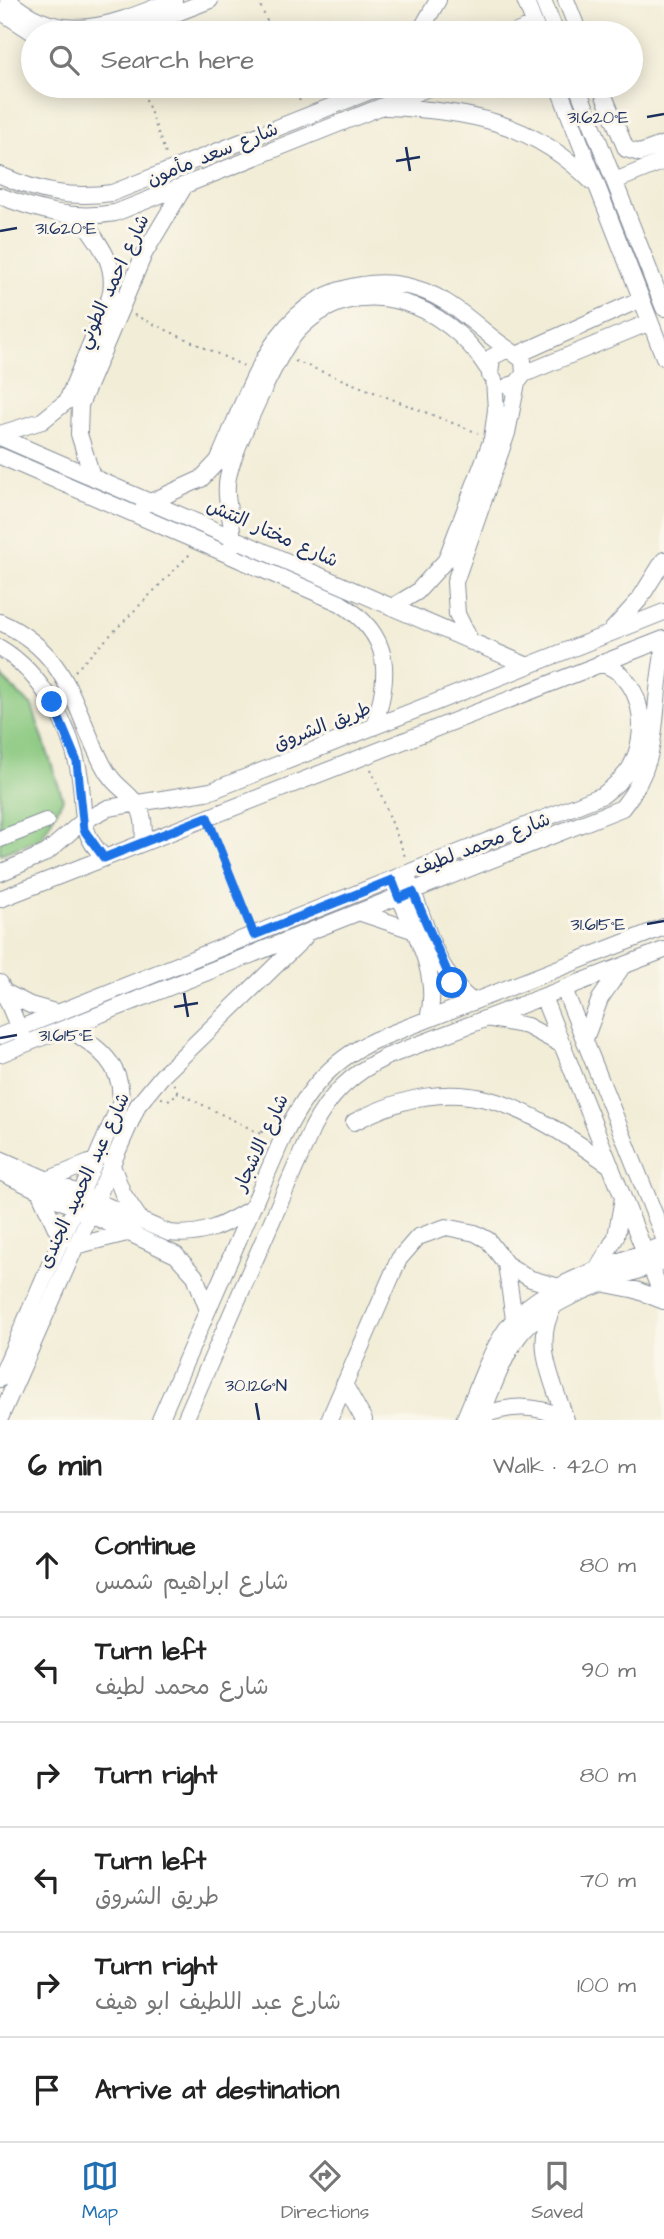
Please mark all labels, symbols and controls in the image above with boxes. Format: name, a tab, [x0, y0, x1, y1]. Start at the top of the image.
search box	[21, 21, 643, 98]
icon: search	[45, 41, 83, 79]
text: Search here	[101, 42, 254, 78]
text: 31.620°E	[567, 105, 629, 130]
street label: شارع سعد مأمون	[143, 116, 282, 193]
street label: شارع احمد الطوني	[70, 210, 158, 354]
text: 31.620°E	[35, 216, 97, 241]
street label: شارع مختار التتش	[202, 492, 342, 574]
route end	[36, 686, 67, 717]
street label: طريق الشروق	[270, 695, 375, 757]
street label: شارع محمد لطيف	[411, 806, 554, 883]
text: 31.615°E	[571, 912, 626, 937]
route start	[436, 967, 467, 998]
text: 31.615°E	[39, 1023, 94, 1048]
street label: شارع عبد الحميد الجندى	[32, 1088, 137, 1273]
street label: شارع الاشجار	[226, 1090, 296, 1197]
text: 30.126°N	[225, 1373, 287, 1398]
text: 6 min	[28, 1445, 102, 1487]
text: Walk · 420 m	[493, 1450, 636, 1482]
text: Continue	[95, 1528, 196, 1564]
icon: ahead	[28, 1546, 66, 1584]
text: 80 m	[579, 1549, 636, 1581]
text: شارع ابراهيم شمس	[95, 1566, 288, 1598]
text: Turn left	[95, 1633, 206, 1669]
icon: left	[28, 1651, 66, 1689]
text: 90 m	[581, 1654, 636, 1686]
text: شارع محمد لطيف	[95, 1671, 269, 1703]
icon: right	[28, 1756, 66, 1794]
text: Turn right	[95, 1757, 217, 1793]
text: 80 m	[579, 1759, 636, 1791]
text: Turn left	[95, 1843, 206, 1879]
icon: left	[28, 1861, 66, 1899]
text: 70 m	[580, 1864, 636, 1896]
text: طريق الشروق	[95, 1881, 219, 1913]
text: Turn right	[95, 1948, 217, 1984]
icon: right	[28, 1966, 66, 2004]
text: 100 m	[577, 1969, 636, 2001]
text: شارع عبد اللطيف ابو هيف	[95, 1986, 341, 2018]
icon: arrive	[28, 2071, 66, 2109]
text: Arrive at destination	[95, 2072, 340, 2108]
tab: Map	[81, 2157, 119, 2226]
tab: Directions	[281, 2157, 369, 2226]
tab: Saved	[531, 2157, 583, 2226]

